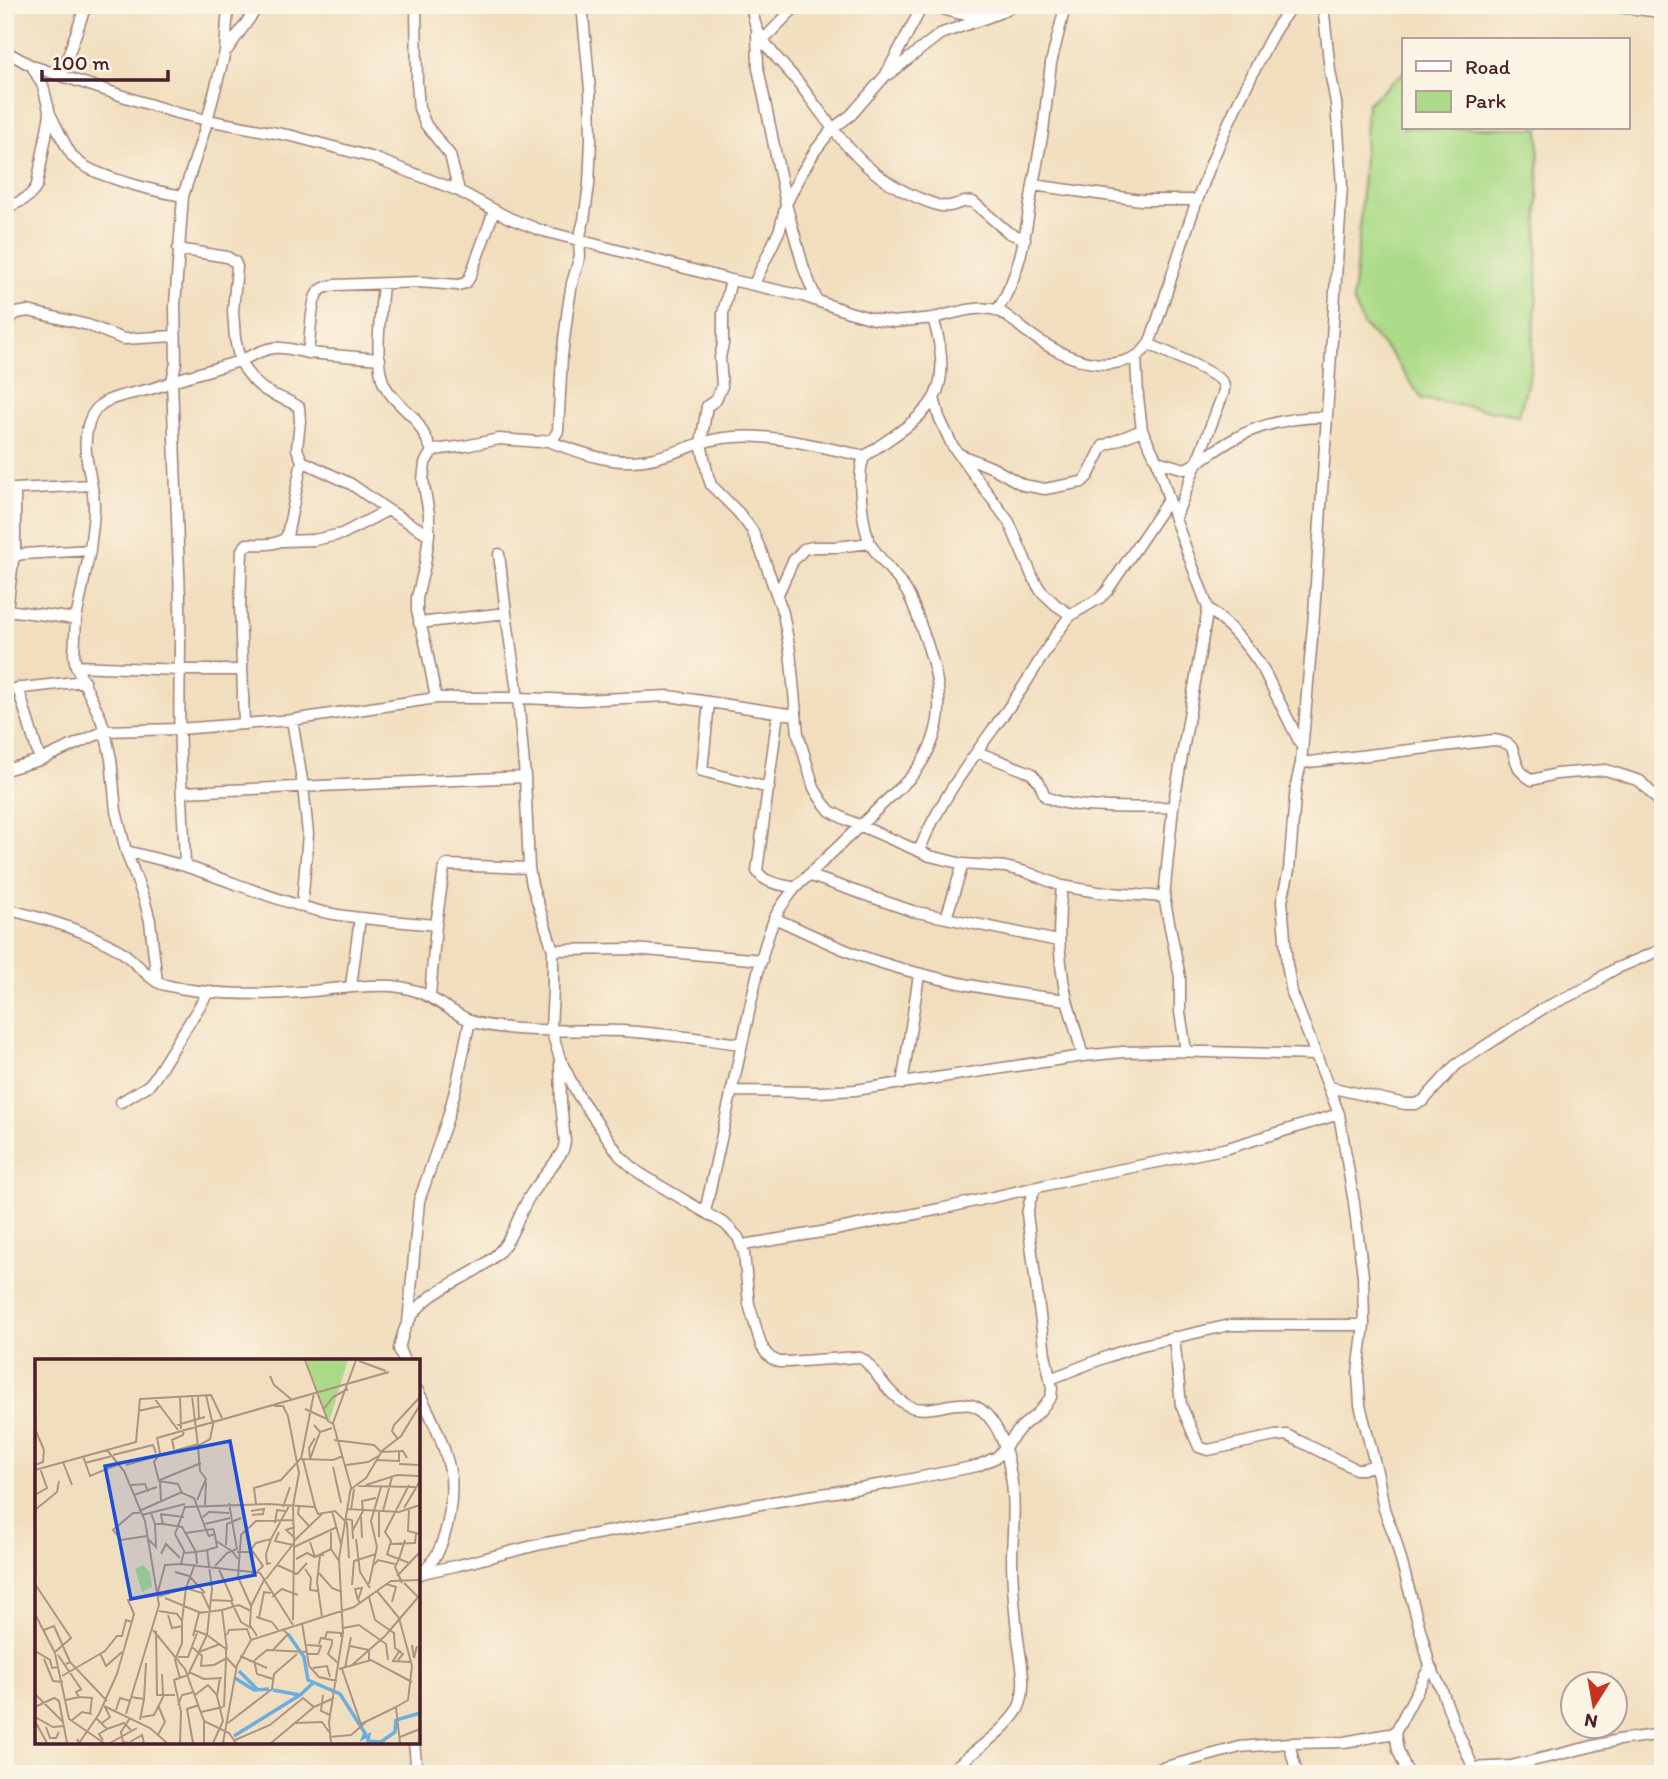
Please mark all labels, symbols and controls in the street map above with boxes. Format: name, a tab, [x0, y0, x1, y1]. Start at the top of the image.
scale bar	[42, 38, 168, 82]
legend	[1402, 38, 1630, 130]
text: 100 m	[52, 50, 110, 75]
text: Road	[1465, 54, 1511, 79]
text: Park	[1465, 88, 1507, 113]
inset map	[35, 1359, 420, 1744]
north arrow	[1560, 1670, 1630, 1740]
text: N	[1582, 1709, 1599, 1734]

